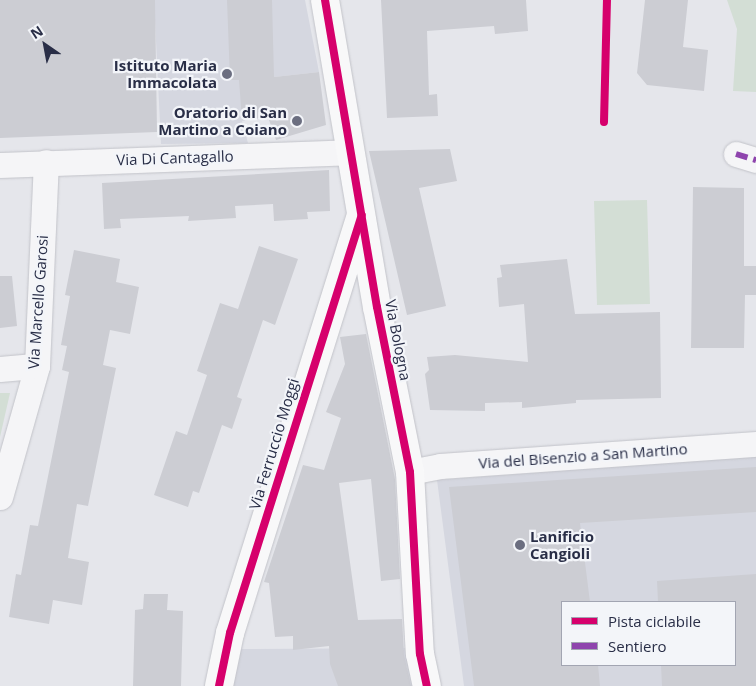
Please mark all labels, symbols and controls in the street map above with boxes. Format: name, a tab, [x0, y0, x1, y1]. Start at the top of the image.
north arrow	[20, 20, 70, 70]
text: N	[27, 21, 47, 43]
place label: Istituto Maria Immacolata	[114, 56, 217, 91]
marker: Istituto Maria Immacolata	[221, 68, 233, 80]
place label: Oratorio di San Martino a Coiano	[158, 103, 287, 138]
marker: Oratorio di San Martino a Coiano	[291, 115, 303, 127]
street label: Via Di Cantagallo	[116, 147, 234, 169]
street label: Via Marcello Garosi	[24, 234, 52, 370]
street label: Via Bologna	[381, 298, 415, 382]
street label: Via Ferruccio Moggi	[245, 376, 303, 512]
street label: Via del Bisenzio a San Martino	[478, 440, 688, 472]
place label: Lanificio Cangioli	[530, 527, 594, 562]
marker: Lanificio Cangioli	[514, 539, 526, 551]
legend	[561, 601, 736, 666]
text: Pista ciclabile	[608, 611, 701, 631]
text: Sentiero	[608, 636, 667, 656]

